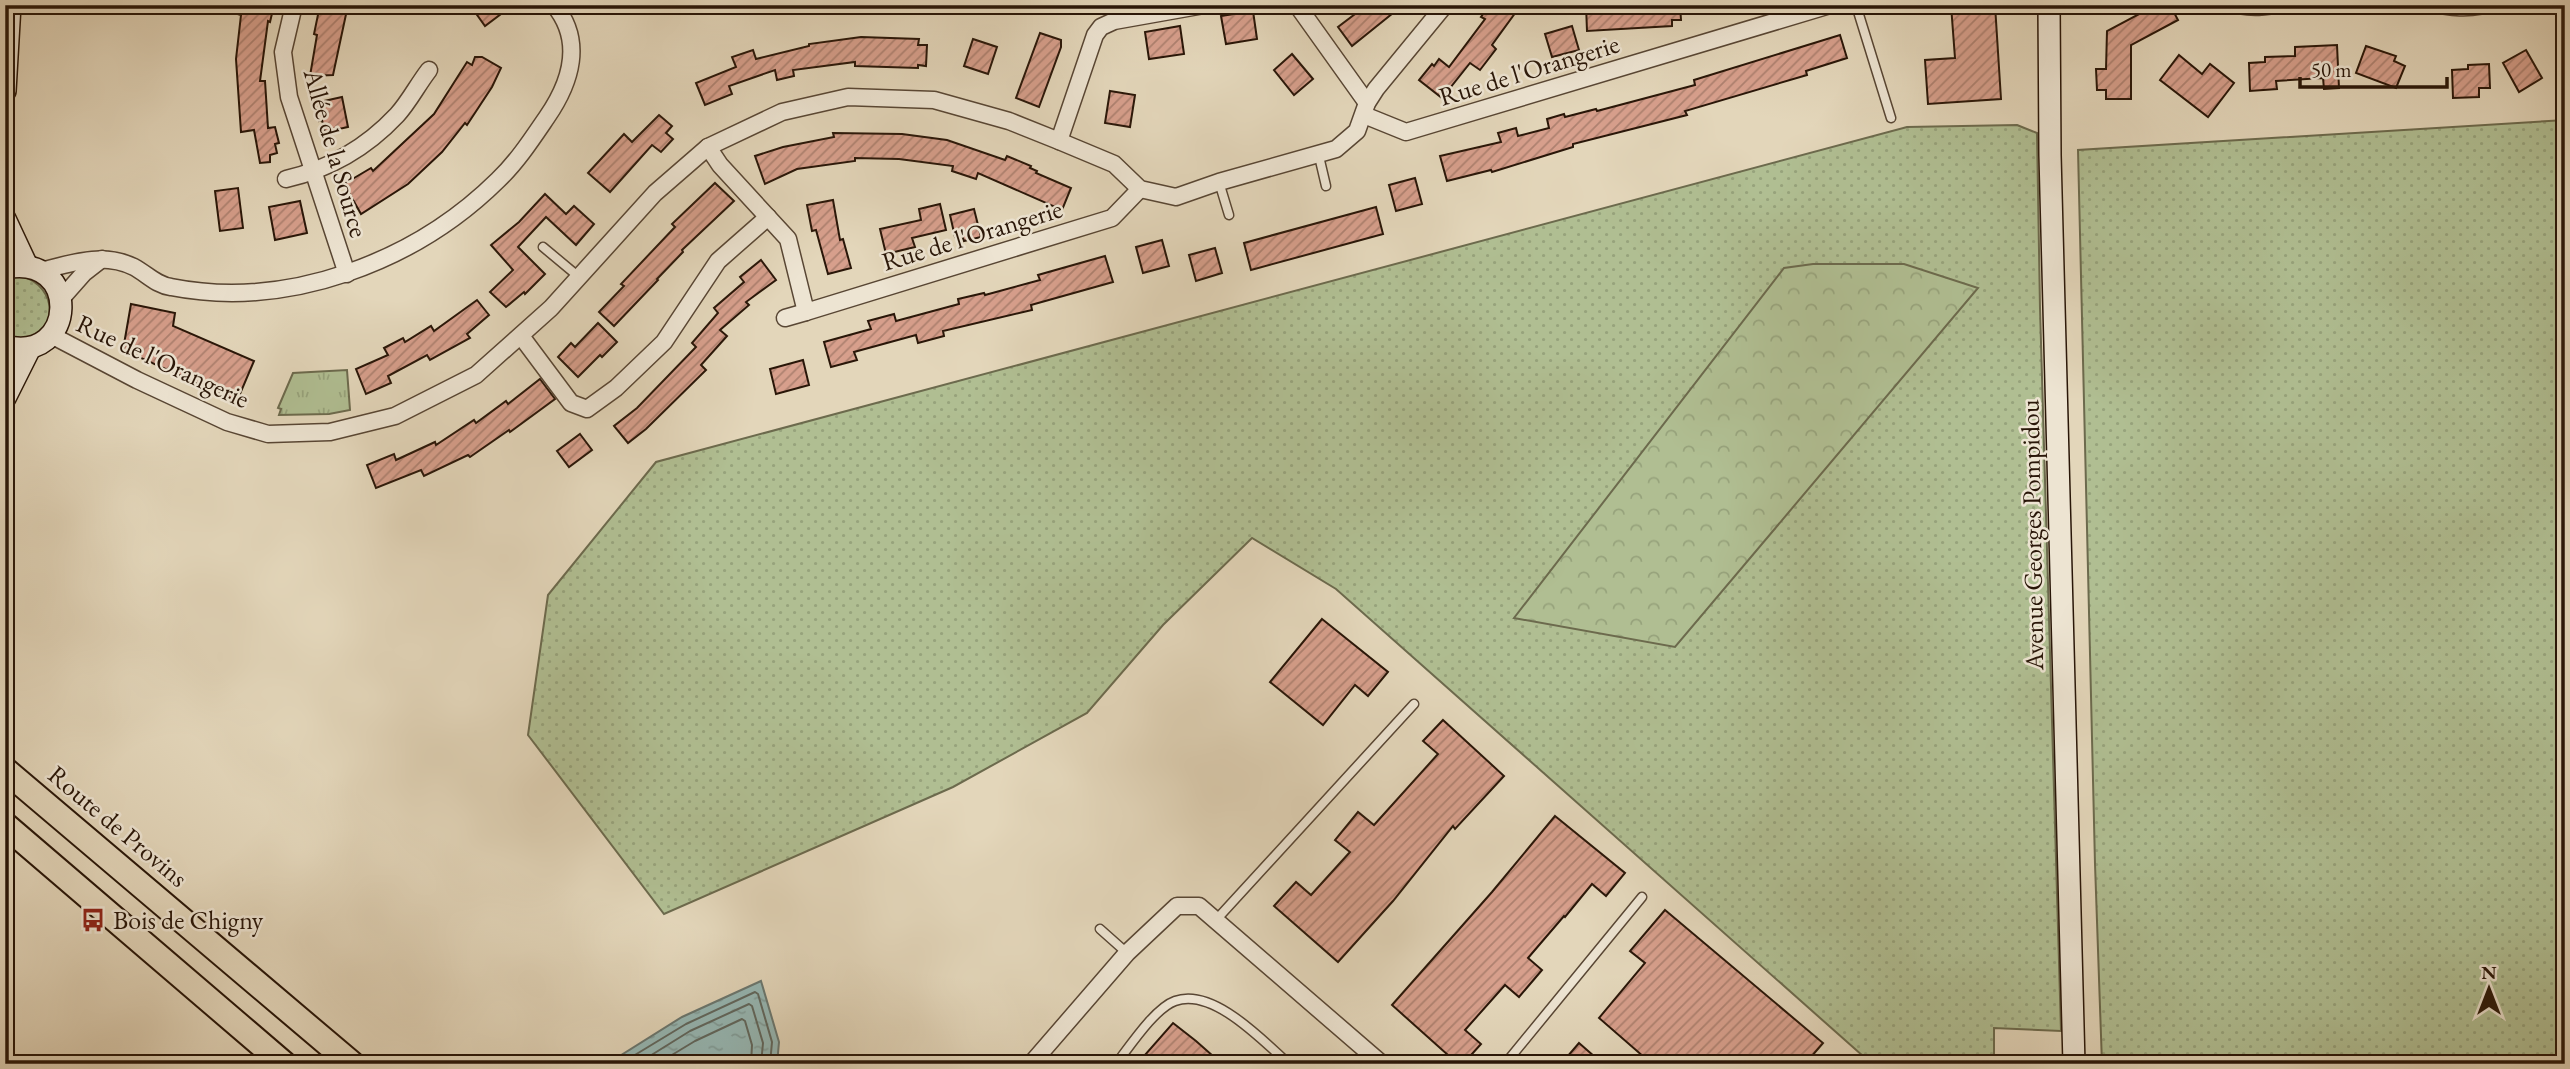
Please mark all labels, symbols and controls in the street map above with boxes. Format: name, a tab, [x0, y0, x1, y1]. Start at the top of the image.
street label: Rue de l'Orangerie	[1435, 26, 1623, 114]
scale bar	[2300, 46, 2448, 90]
text: 50 m	[2311, 56, 2352, 83]
street label: Allée de la Source	[295, 64, 376, 241]
street label: Rue de l'Orangerie	[878, 191, 1066, 279]
street label: Rue de l'Orangerie	[71, 306, 255, 416]
street label: Avenue Georges Pompidou	[2013, 399, 2051, 672]
street label: Route de Provins	[41, 758, 195, 894]
place label: Bois de Chigny	[113, 903, 264, 937]
bus stop icon: Bois de Chigny	[79, 906, 107, 934]
north arrow	[2454, 954, 2524, 1024]
text: N	[2481, 960, 2497, 985]

